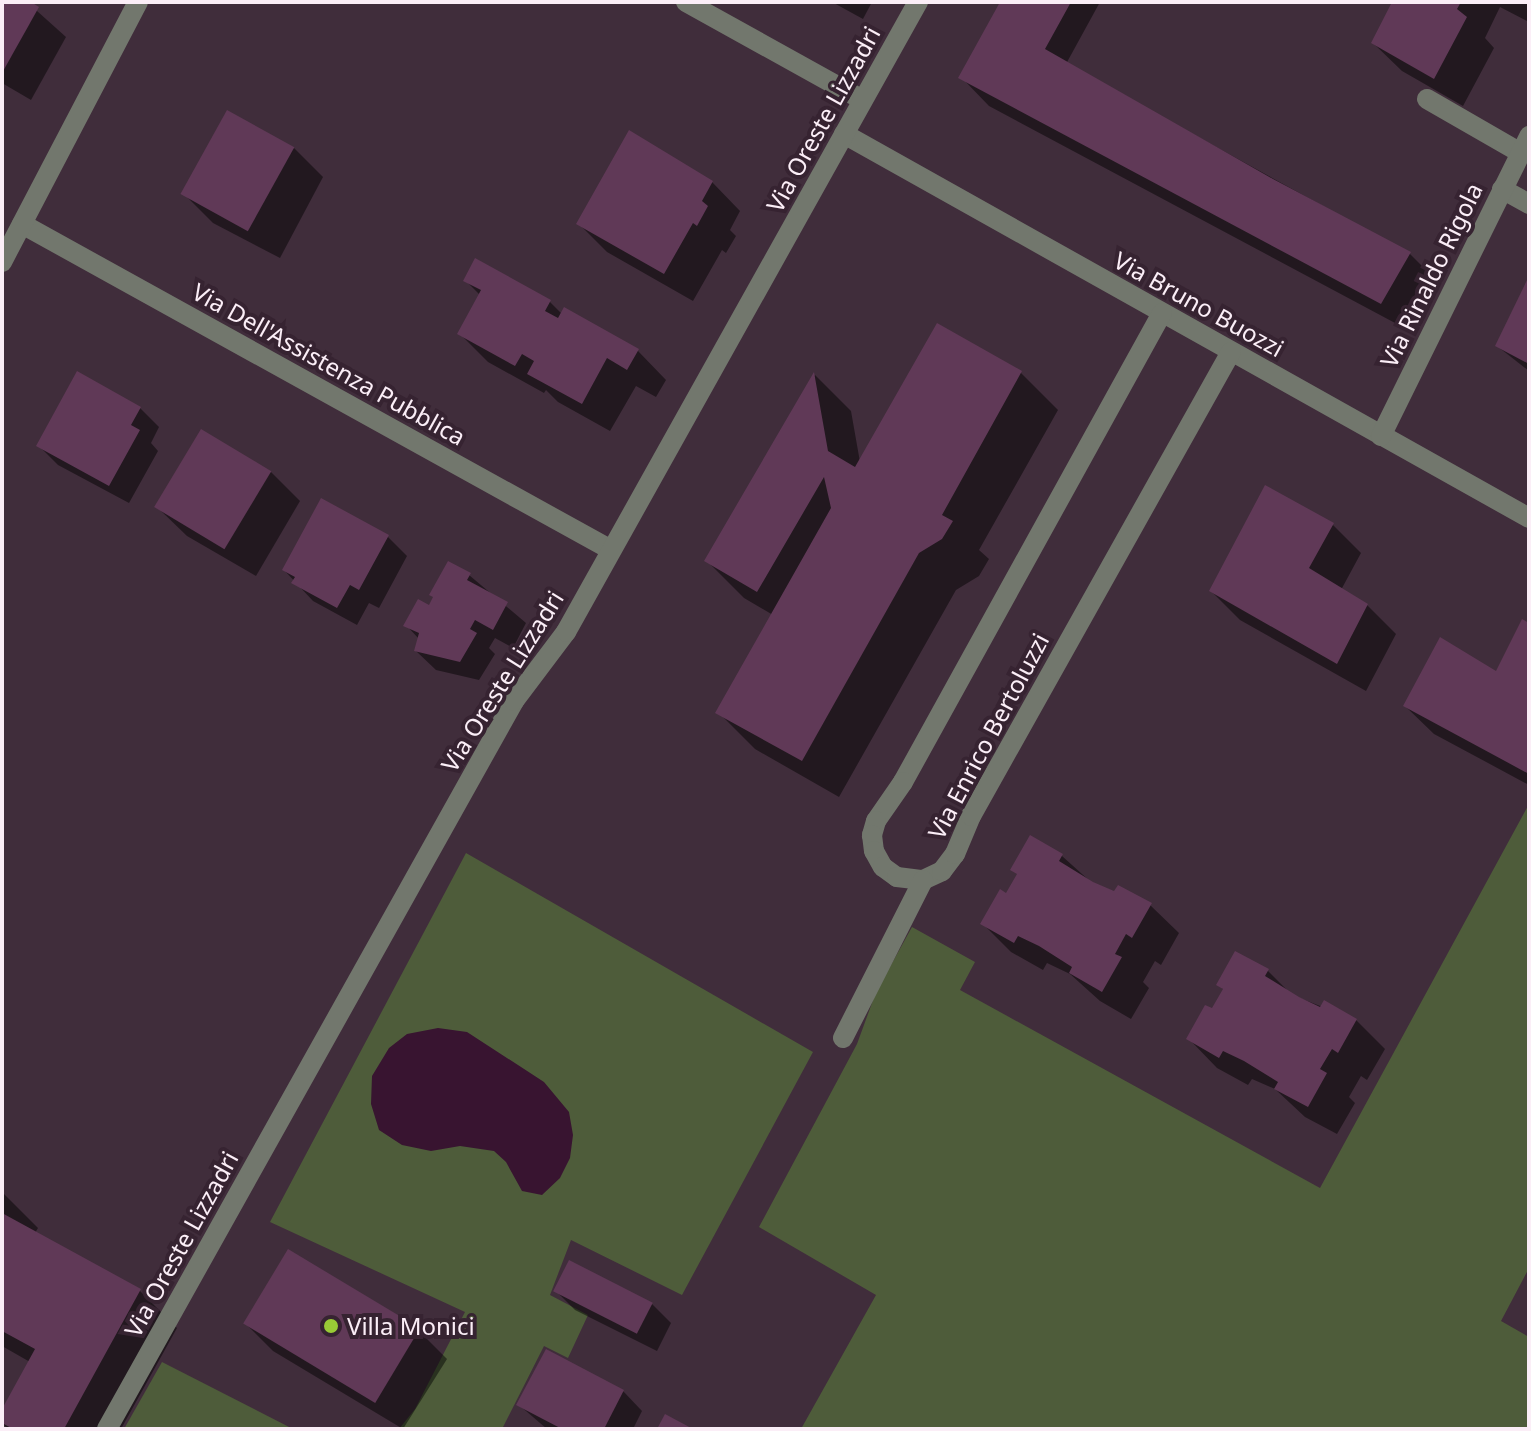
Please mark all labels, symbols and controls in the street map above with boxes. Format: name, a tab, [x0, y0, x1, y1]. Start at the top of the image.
street label: Via Oreste Lizzadri	[760, 21, 886, 217]
street label: Via Rinaldo Rigola	[1374, 178, 1488, 372]
street label: Via Bruno Buozzi	[1109, 245, 1289, 363]
street label: Via Dell'Assistenza Pubblica	[187, 277, 471, 451]
street label: Via Oreste Lizzadri	[435, 585, 569, 777]
street label: Via Enrico Bertoluzzi	[922, 628, 1054, 844]
street label: Via Oreste Lizzadri	[118, 1146, 244, 1342]
place label: Villa Monici	[347, 1312, 475, 1340]
marker: Villa Monici	[322, 1317, 340, 1335]

